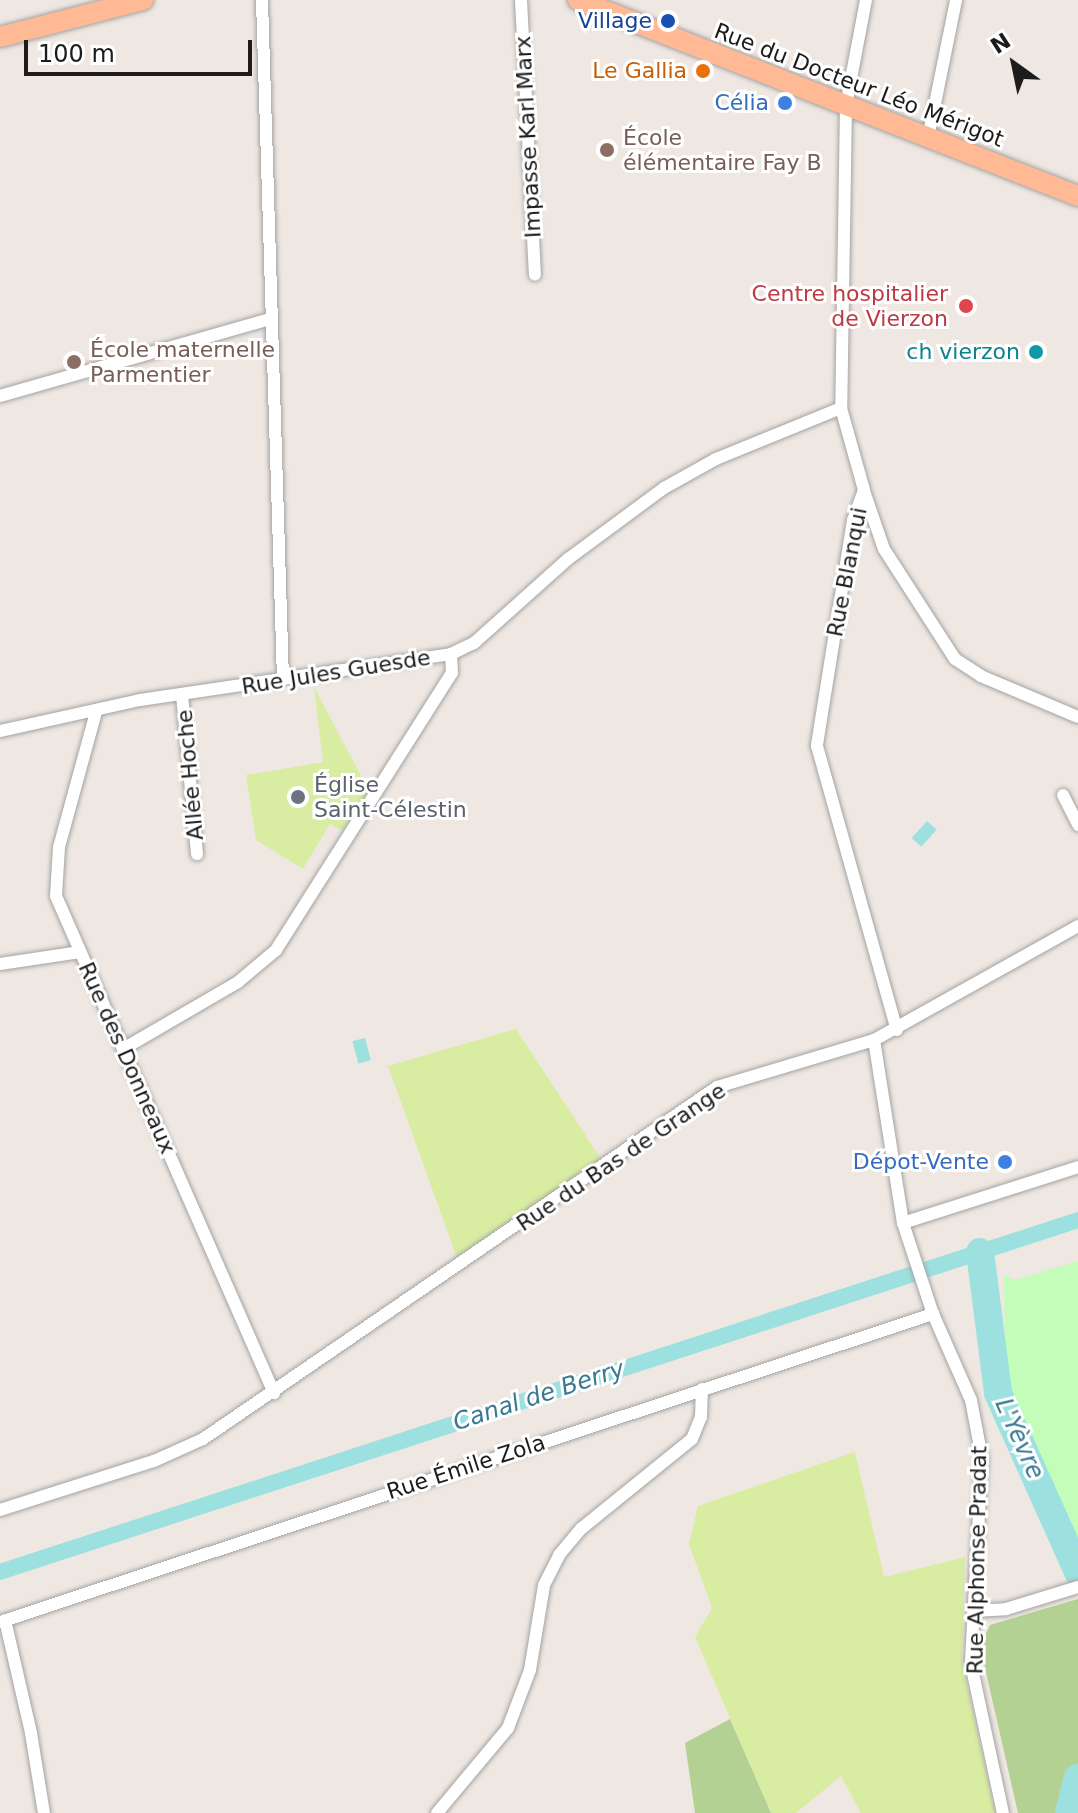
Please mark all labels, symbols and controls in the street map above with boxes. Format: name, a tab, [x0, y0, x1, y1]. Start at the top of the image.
place label: Village	[578, 8, 652, 34]
marker: Village	[659, 12, 677, 30]
street label: Rue du Docteur Léo Mérigot	[711, 18, 1007, 152]
scale bar	[28, 24, 256, 74]
north arrow	[974, 24, 1054, 104]
text: N	[986, 28, 1015, 59]
street label: Impasse Karl Marx	[510, 35, 546, 239]
text: 100 m	[38, 40, 115, 68]
place label: Le Gallia	[592, 58, 687, 84]
marker: Le Gallia	[694, 62, 712, 80]
place label: Célia	[714, 90, 769, 116]
marker: Célia	[776, 94, 794, 112]
place label: École élémentaire Fay B	[623, 124, 822, 176]
marker: École élémentaire Fay B	[598, 141, 616, 159]
place label: Centre hospitalier de Vierzon	[752, 280, 948, 332]
marker: Centre hospitalier de Vierzon	[955, 295, 977, 317]
place label: École maternelle Parmentier	[90, 336, 275, 388]
place label: ch vierzon	[906, 339, 1020, 365]
marker: ch vierzon	[1027, 343, 1045, 361]
marker: École maternelle Parmentier	[65, 353, 83, 371]
street label: Rue Blanqui	[822, 505, 872, 639]
street label: Rue Jules Guesde	[240, 644, 432, 700]
street label: Allée Hoche	[171, 709, 209, 841]
place label: Église Saint-Célestin	[314, 771, 467, 822]
marker: Église Saint-Célestin	[289, 788, 307, 806]
street label: Rue des Donneaux	[73, 958, 181, 1158]
street label: Rue du Bas de Grange	[512, 1077, 730, 1237]
place label: Dépot-Vente	[853, 1149, 989, 1175]
marker: Dépot-Vente	[996, 1153, 1014, 1171]
water label: Canal de Berry	[450, 1355, 628, 1437]
water label: L'Yèvre	[988, 1394, 1050, 1484]
street label: Rue Émile Zola	[383, 1429, 549, 1505]
street label: Rue Alphonse Pradat	[962, 1445, 992, 1675]

